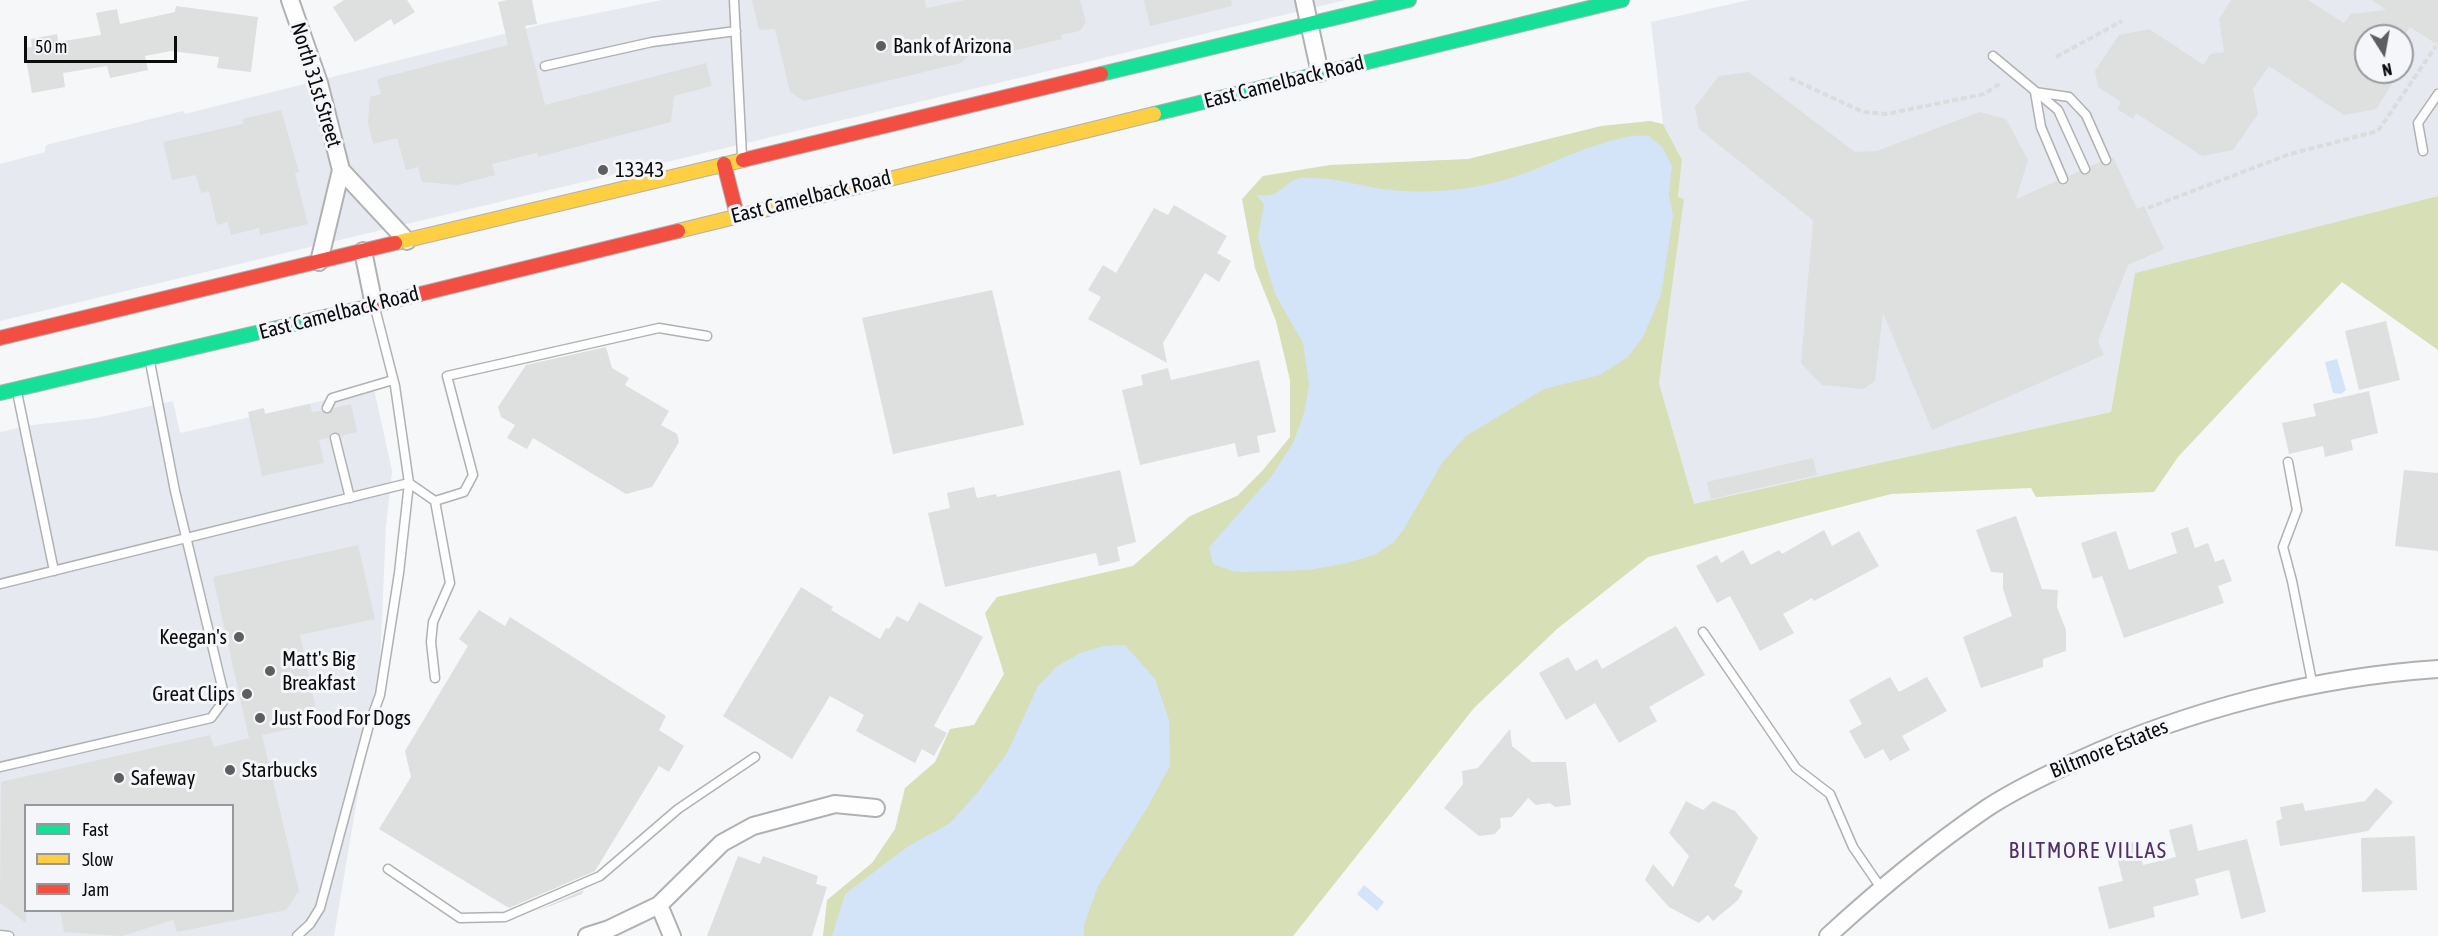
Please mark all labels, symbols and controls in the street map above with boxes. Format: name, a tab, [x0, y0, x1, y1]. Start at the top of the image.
street label: North 31st Street	[285, 19, 347, 151]
scale bar	[27, 24, 180, 62]
north arrow	[2354, 24, 2414, 84]
place label: Bank of Arizona	[893, 33, 1012, 59]
text: 50 m	[35, 36, 67, 57]
marker: Bank of Arizona	[874, 39, 888, 53]
street label: East Camelback Road	[1201, 50, 1367, 114]
text: N	[2381, 60, 2393, 79]
place label: 13343	[615, 157, 664, 183]
marker: 13343	[596, 163, 610, 177]
street label: East Camelback Road	[728, 165, 894, 229]
street label: East Camelback Road	[256, 281, 422, 345]
place label: Keegan's	[159, 624, 227, 650]
marker: Keegan's	[232, 630, 246, 644]
place label: Matt's Big Breakfast	[282, 646, 356, 696]
marker: Matt's Big Breakfast	[263, 664, 277, 678]
place label: Great Clips	[152, 681, 235, 707]
marker: Great Clips	[240, 687, 254, 701]
place label: Just Food For Dogs	[272, 705, 411, 731]
marker: Just Food For Dogs	[253, 711, 267, 725]
street label: Biltmore Estates	[2046, 714, 2172, 784]
place label: Starbucks	[242, 757, 317, 783]
marker: Starbucks	[223, 763, 237, 777]
place label: Safeway	[131, 765, 195, 791]
marker: Safeway	[112, 771, 126, 785]
legend	[24, 804, 234, 912]
text: Fast	[82, 819, 109, 840]
district label: BILTMORE VILLAS	[2008, 838, 2168, 864]
text: Slow	[82, 849, 113, 870]
text: Jam	[82, 879, 109, 900]

